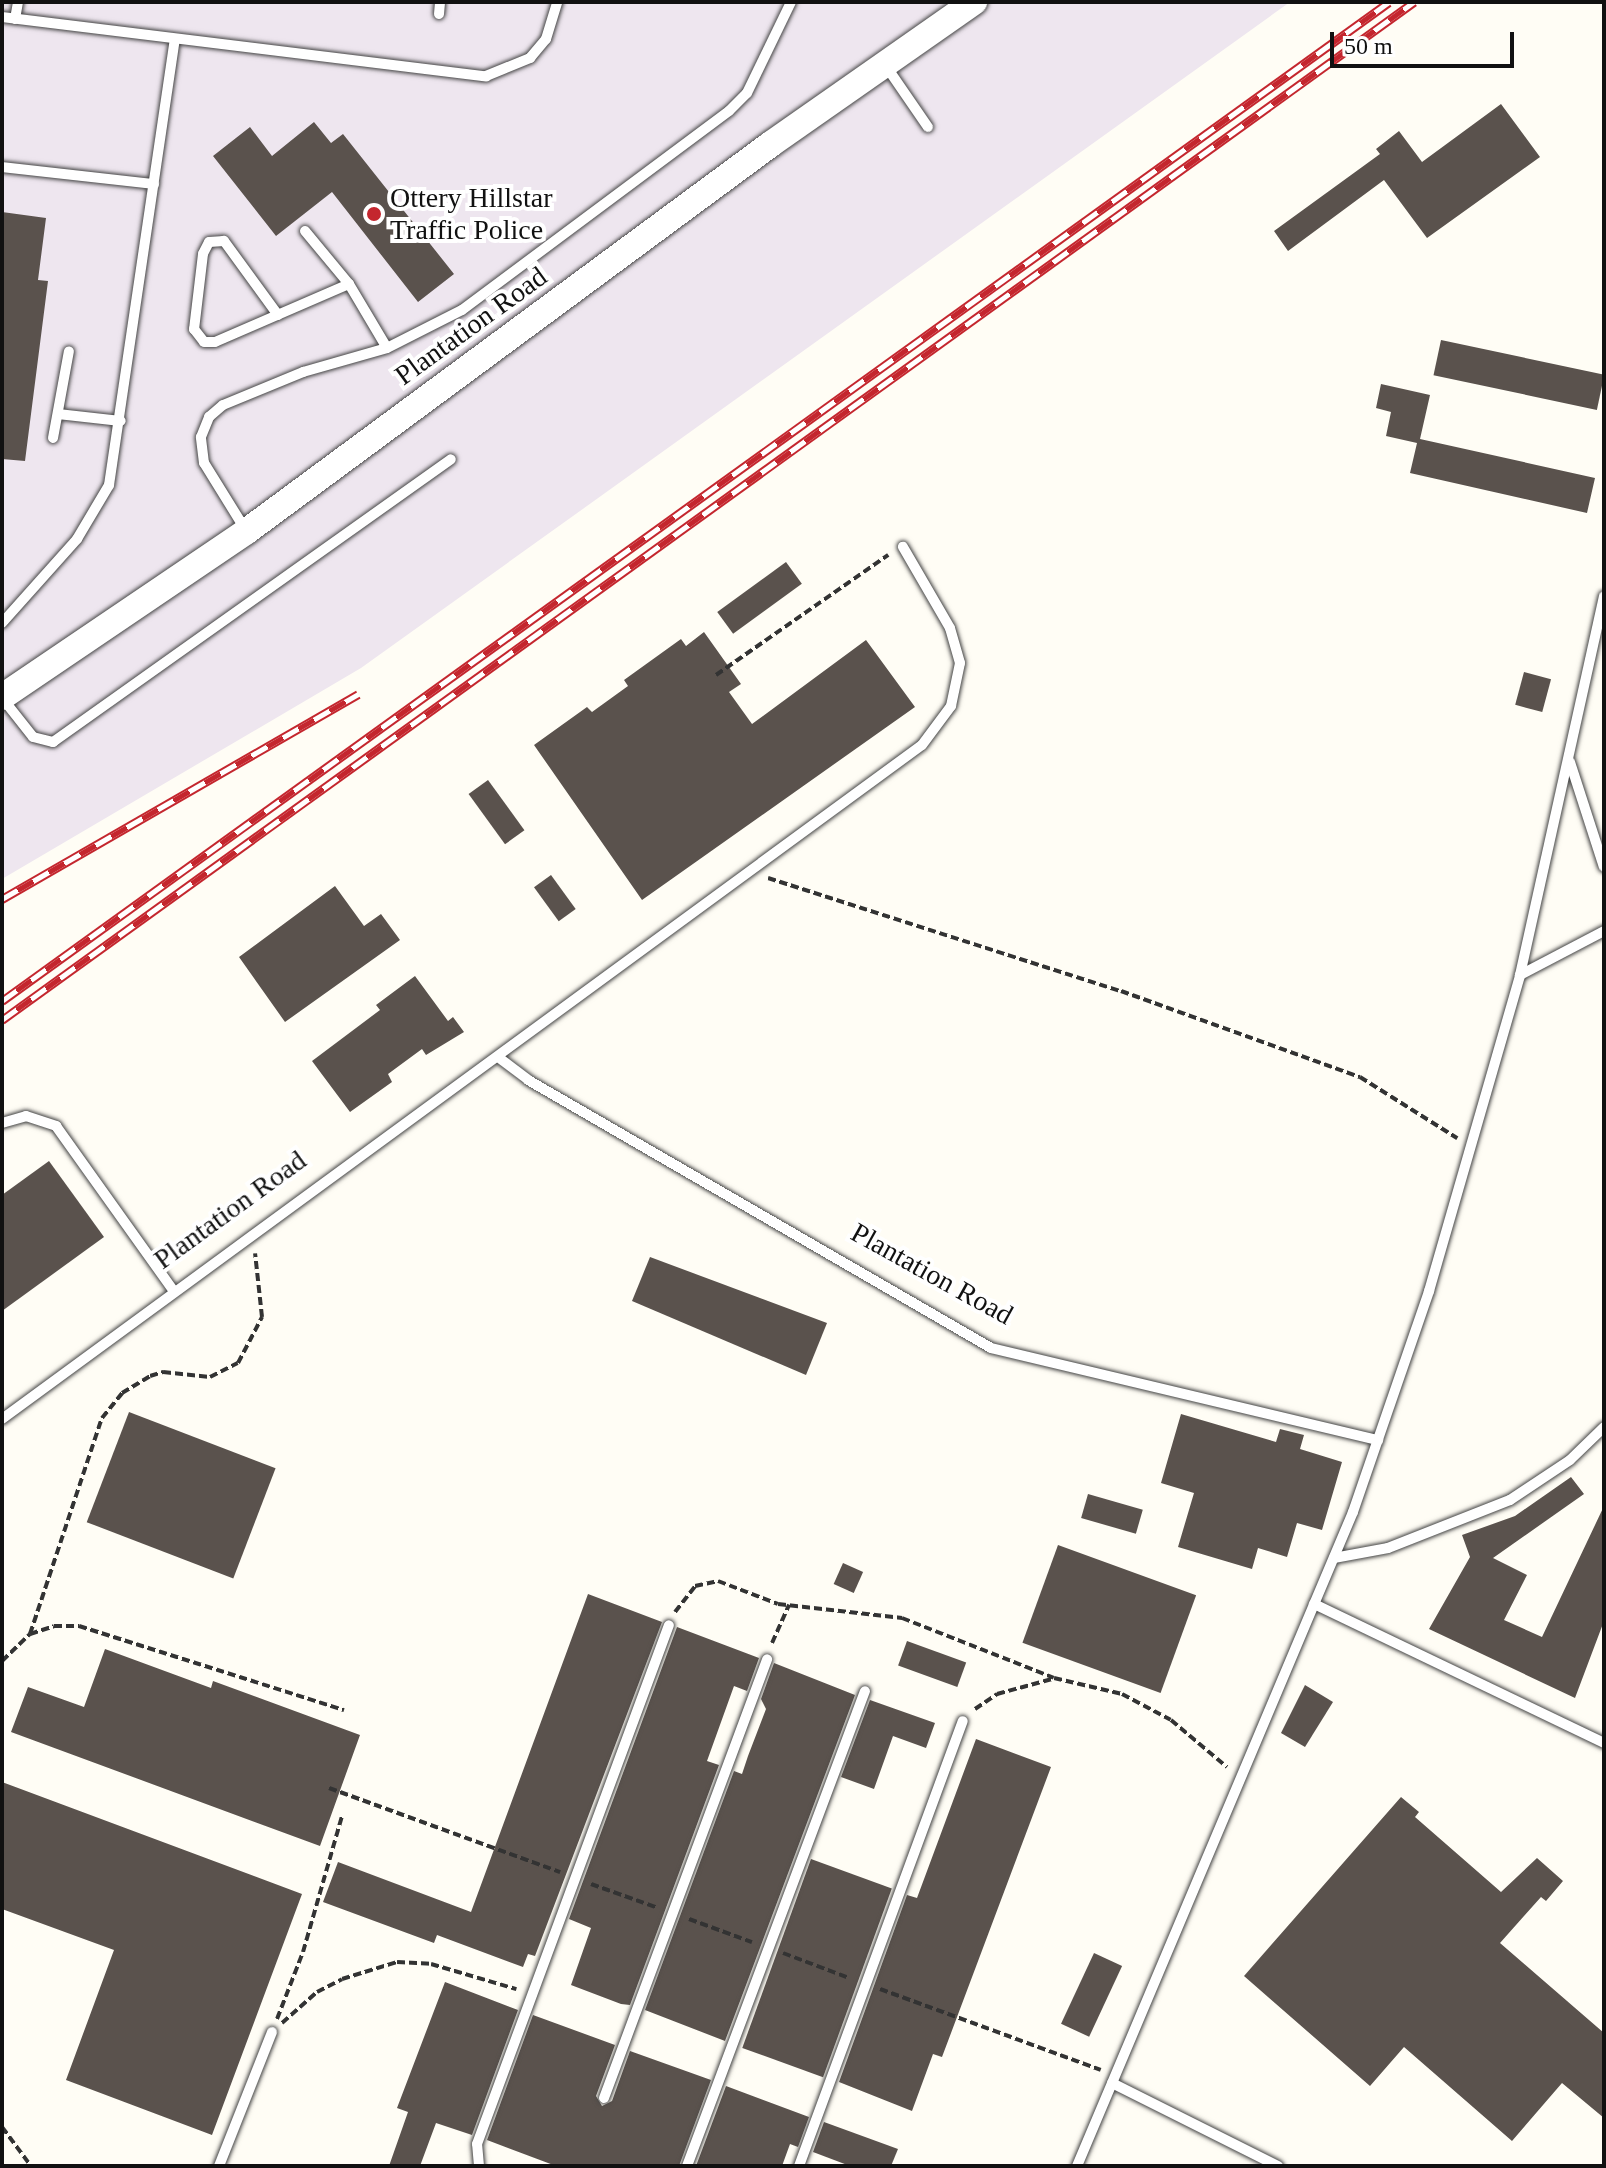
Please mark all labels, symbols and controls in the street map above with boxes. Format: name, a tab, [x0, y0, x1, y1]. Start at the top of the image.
scale bar	[1334, 16, 1518, 66]
text: 50 m	[1344, 33, 1393, 59]
place label: Ottery Hillstar Traffic Police	[390, 181, 553, 247]
marker: Ottery Hillstar Traffic Police	[365, 205, 383, 223]
street label: Plantation Road	[388, 260, 554, 392]
street label: Plantation Road	[147, 1144, 313, 1276]
street label: Plantation Road	[845, 1216, 1019, 1332]

